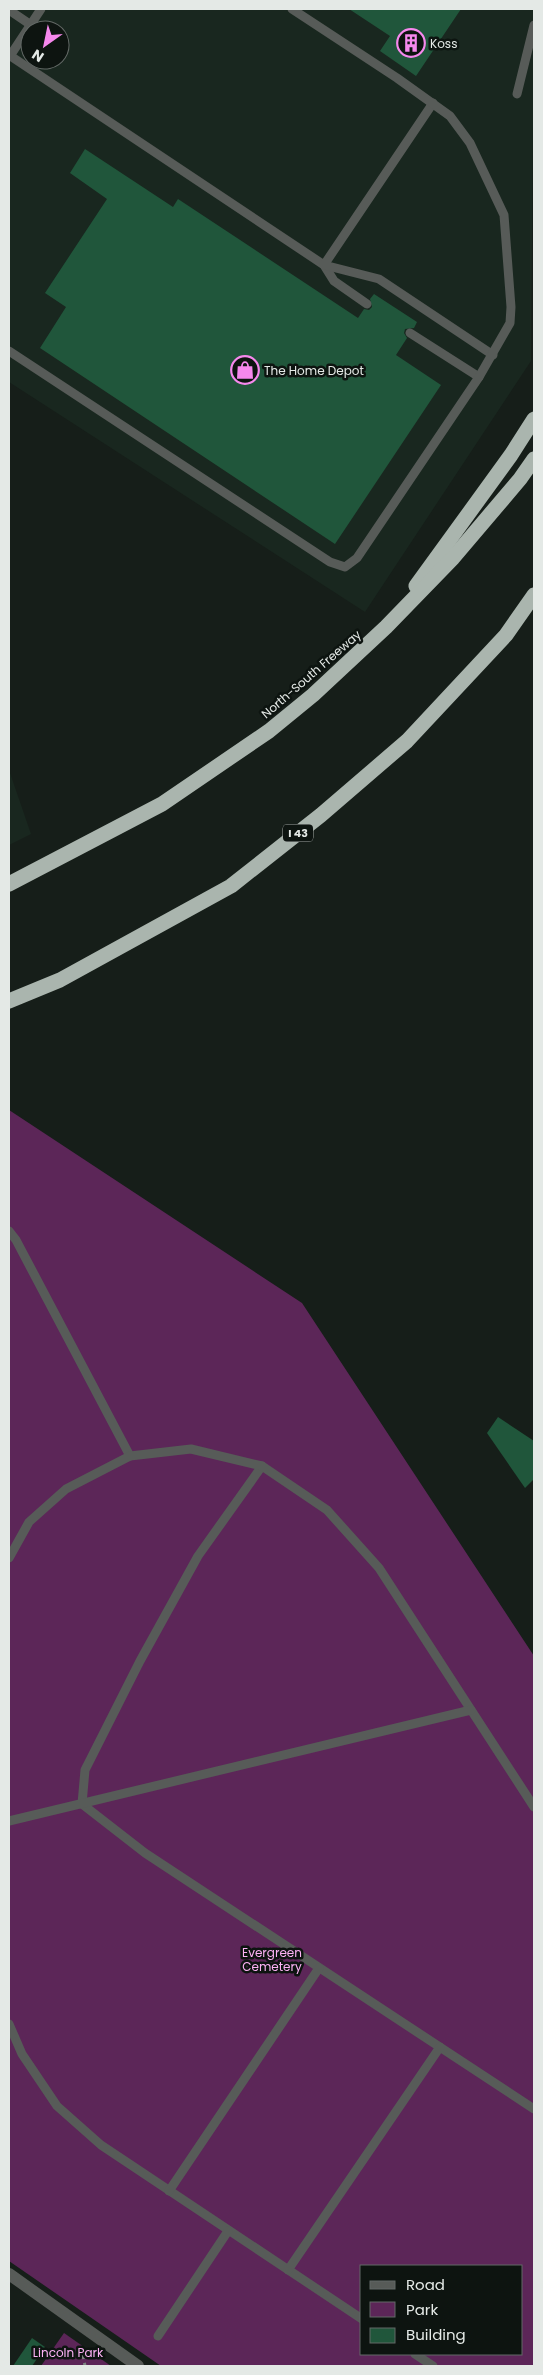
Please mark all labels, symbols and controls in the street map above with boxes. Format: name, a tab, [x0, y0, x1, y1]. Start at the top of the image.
north arrow	[20, 20, 70, 70]
building icon: Koss	[396, 28, 426, 58]
place label: Koss	[430, 35, 457, 52]
text: N	[28, 45, 48, 67]
shop icon: The Home Depot	[230, 355, 260, 385]
place label: The Home Depot	[264, 362, 364, 379]
street label: North-South Freeway	[257, 626, 365, 722]
road number: I 43	[283, 824, 313, 841]
park label: Evergreen Cemetery	[242, 1944, 302, 1975]
legend	[360, 2265, 523, 2355]
text: Road	[406, 2274, 445, 2295]
text: Park	[406, 2299, 438, 2320]
text: Building	[406, 2324, 466, 2345]
park label: Lincoln Park	[33, 2344, 104, 2361]

